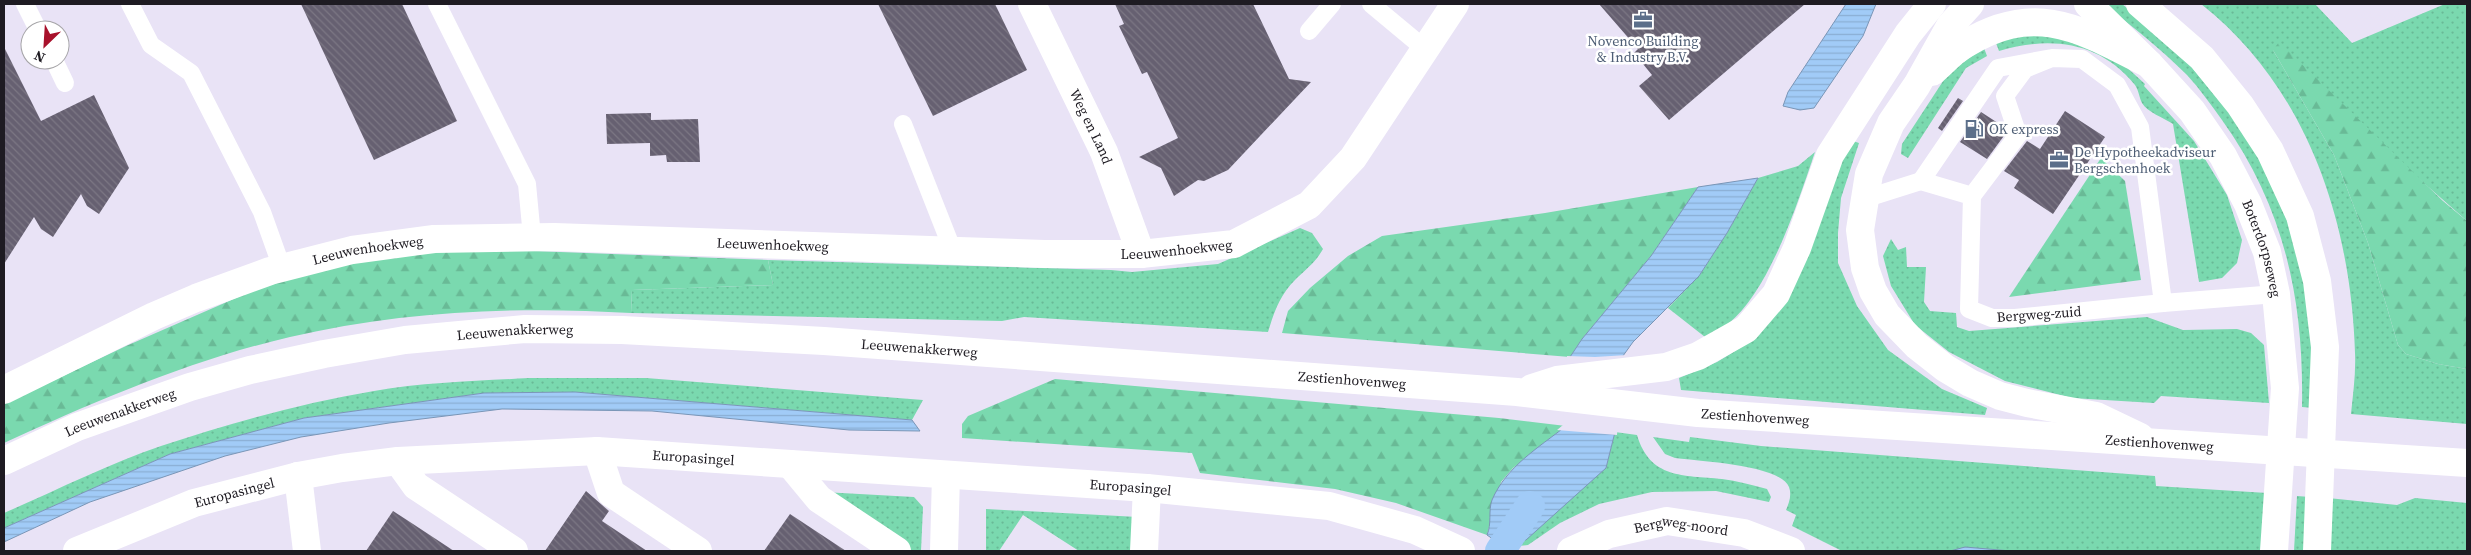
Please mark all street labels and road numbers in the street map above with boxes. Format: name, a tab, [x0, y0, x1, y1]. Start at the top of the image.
street label: Weg en Land	[1065, 86, 1117, 167]
street label: Boterdorpseweg	[2237, 197, 2286, 299]
street label: Leeuwenhoekweg	[310, 231, 424, 270]
street label: Leeuwenhoekweg	[716, 233, 829, 257]
street label: Leeuwenhoekweg	[1120, 234, 1233, 264]
street label: Bergweg-zuid	[1996, 301, 2082, 327]
street label: Leeuwenakkerweg	[456, 319, 573, 345]
street label: Leeuwenakkerweg	[860, 334, 978, 362]
street label: Zestienhovenweg	[1297, 366, 1407, 394]
street label: Leeuwenakkerweg	[61, 383, 178, 442]
street label: Zestienhovenweg	[1701, 403, 1810, 430]
street label: Zestienhovenweg	[2105, 430, 2214, 456]
street label: Europasingel	[652, 445, 735, 470]
street label: Europasingel	[192, 473, 276, 513]
street label: Europasingel	[1089, 474, 1172, 500]
street label: Bergweg-noord	[1632, 510, 1730, 540]

